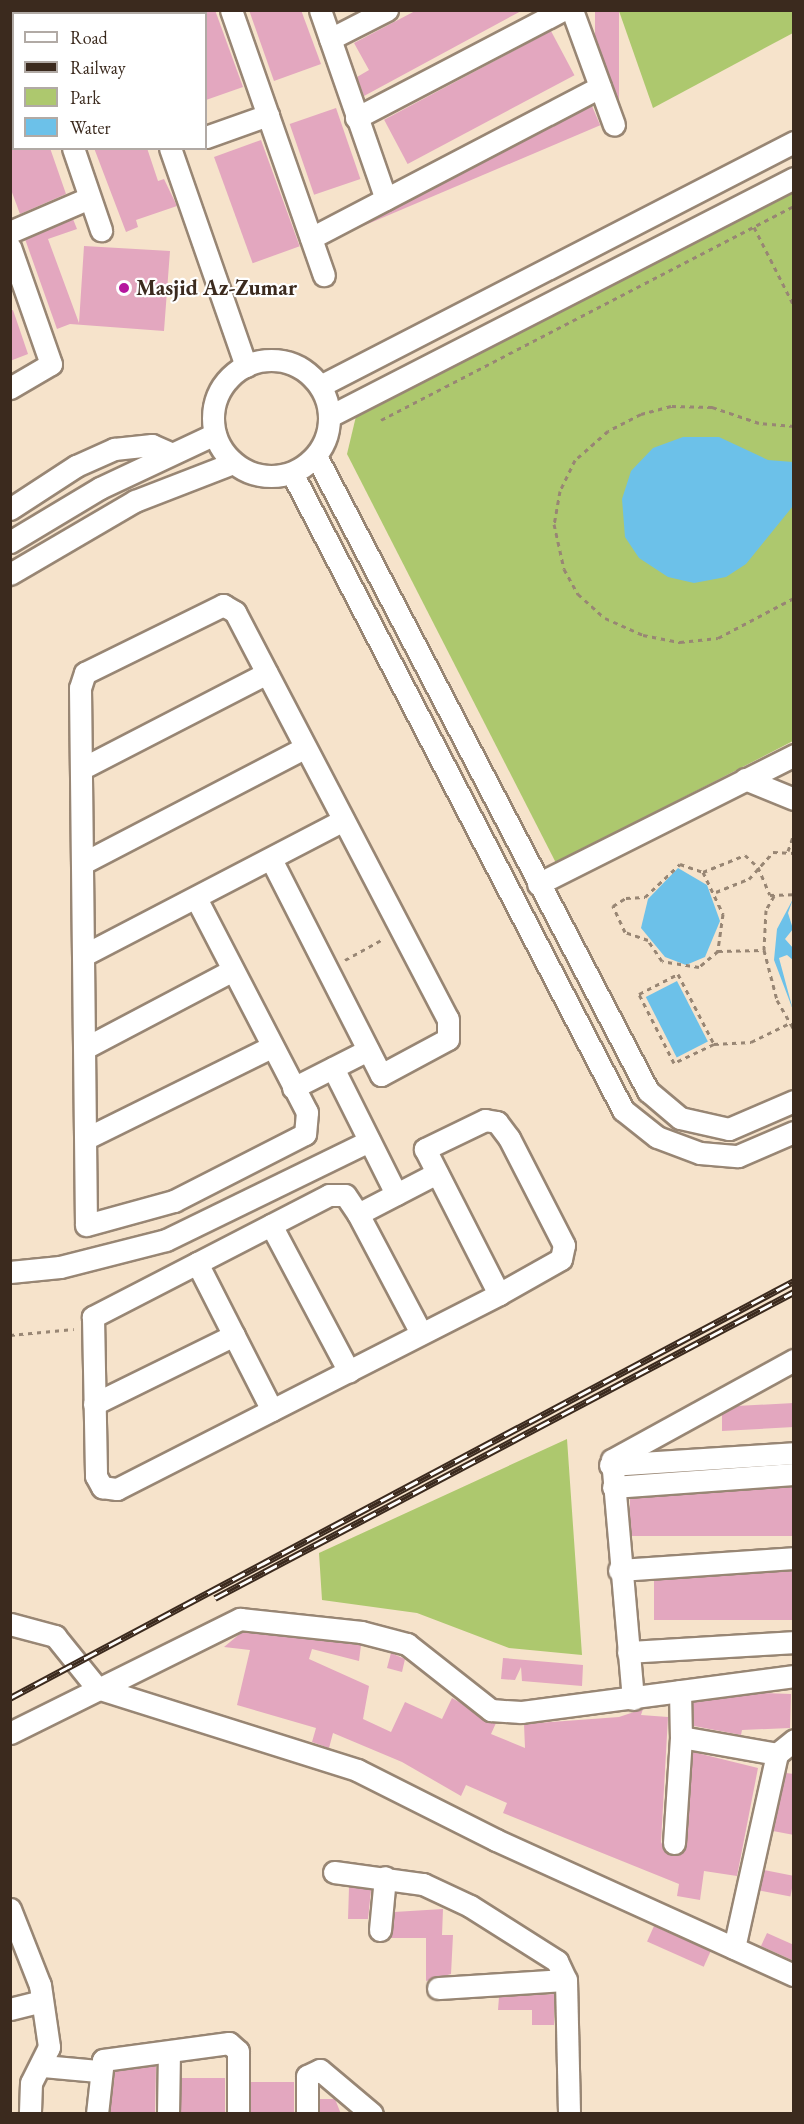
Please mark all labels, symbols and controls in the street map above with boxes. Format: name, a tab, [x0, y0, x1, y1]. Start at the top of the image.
legend	[12, 12, 207, 150]
text: Road	[70, 26, 108, 49]
text: Railway	[70, 56, 126, 79]
text: Park	[70, 86, 101, 109]
text: Water	[70, 116, 111, 139]
place label: Masjid Az-Zumar	[136, 275, 297, 301]
marker: Masjid Az-Zumar	[117, 281, 131, 295]

